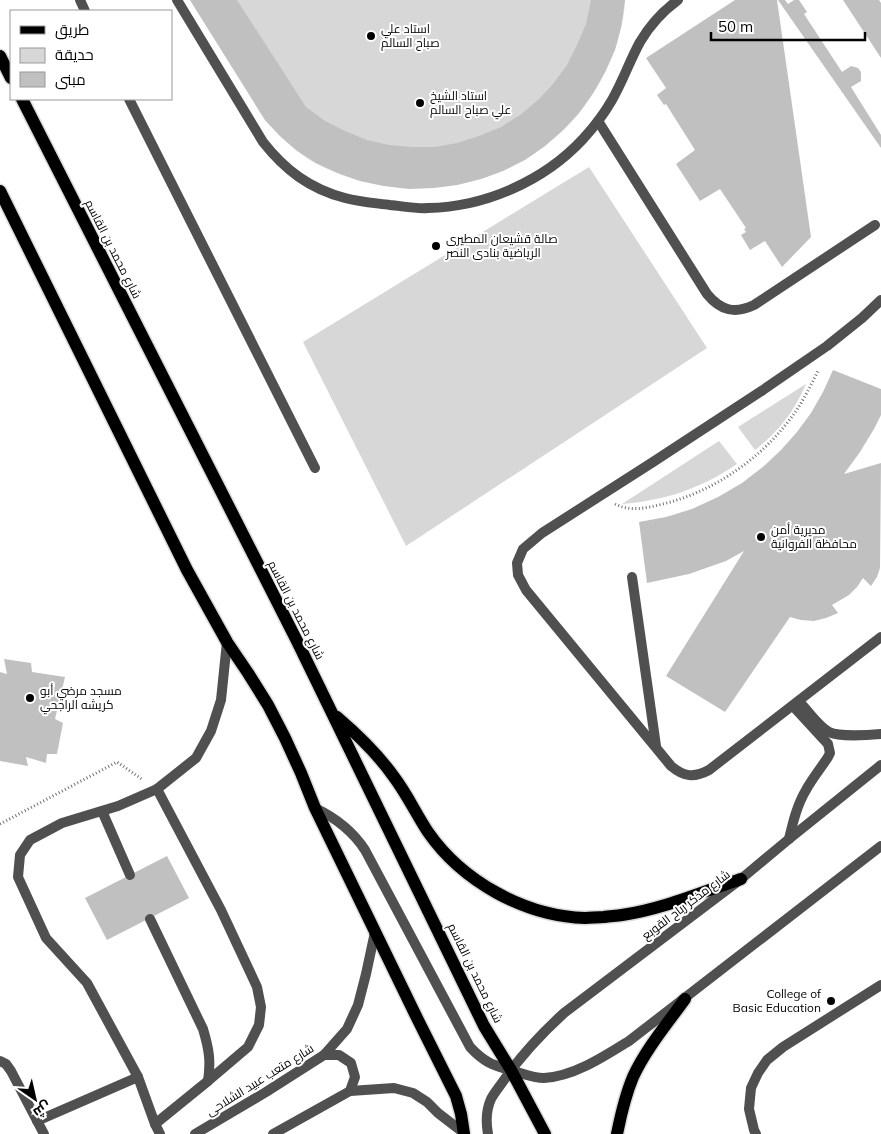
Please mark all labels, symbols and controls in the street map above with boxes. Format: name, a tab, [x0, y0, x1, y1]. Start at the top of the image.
legend	[10, 10, 172, 100]
scale bar	[711, 10, 865, 42]
text: 50 m	[718, 17, 753, 36]
text: طريق	[55, 20, 89, 40]
place label: استاد علي صباح السالم	[381, 21, 440, 51]
marker: استاد علي صباح السالم	[365, 30, 377, 42]
text: حديقة	[55, 45, 94, 64]
text: مبنى	[55, 70, 86, 90]
place label: استاد الشيخ علي صباح السالم	[430, 88, 511, 120]
marker: استاد الشيخ علي صباح السالم	[414, 97, 426, 109]
street label: شارع محمد بن القاسم	[81, 197, 145, 301]
place label: صالة قشيعان المطيرى الرياضية بنادى النصر	[445, 231, 558, 260]
marker: صالة قشيعان المطيرى الرياضية بنادى النصر	[430, 240, 442, 252]
place label: مديرية أمن محافظة الفروانية	[771, 522, 857, 551]
marker: مديرية أمن محافظة الفروانية	[755, 531, 767, 543]
street label: شارع محمد بن القاسم	[264, 558, 328, 662]
place label: مسجد مرضي أبو كريشه الراجحي	[40, 683, 122, 715]
marker: مسجد مرضي أبو كريشه الراجحي	[24, 692, 36, 704]
street label: شارع مذكر رباح القوبع	[639, 866, 733, 943]
street label: شارع محمد بن القاسم	[444, 920, 506, 1026]
place label: College of Basic Education	[733, 986, 822, 1015]
marker: College of Basic Education	[825, 995, 837, 1007]
street label: شارع متعب عبيد الشلاحى	[203, 1040, 317, 1120]
north arrow	[10, 1074, 60, 1124]
text: ش	[30, 1097, 55, 1122]

